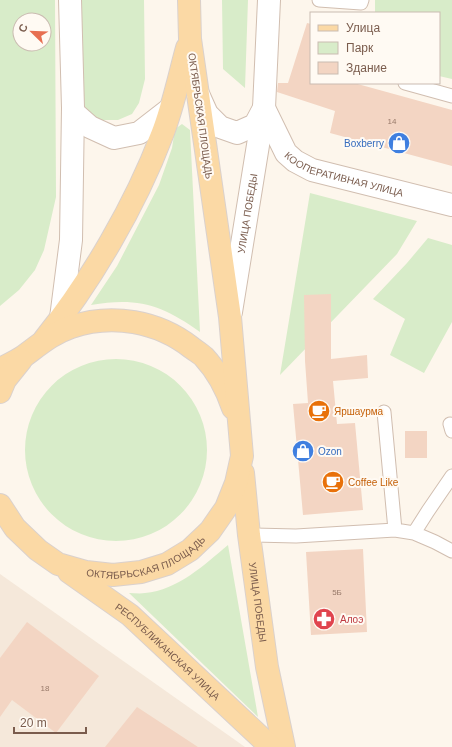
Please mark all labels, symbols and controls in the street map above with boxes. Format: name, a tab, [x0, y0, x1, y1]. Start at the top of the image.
north arrow	[12, 12, 52, 52]
legend	[310, 12, 440, 84]
text: Улица	[346, 21, 380, 35]
text: С	[16, 22, 30, 34]
text: Парк	[346, 41, 374, 55]
street label: ОКТЯБРЬСКАЯ ПЛОЩАДЬ	[186, 52, 215, 180]
text: Здание	[346, 61, 387, 75]
house number: 14	[388, 117, 397, 126]
shop icon: Boxberry	[386, 130, 412, 156]
place label: Boxberry	[344, 138, 384, 149]
street label: КООПЕРАТИВНАЯ УЛИЦА	[282, 150, 405, 199]
street label: УЛИЦА ПОБЕДЫ	[236, 173, 259, 254]
cafe icon: Яршаурма	[306, 398, 332, 424]
place label: Яршаурма	[334, 406, 384, 417]
shop icon: Ozon	[290, 438, 316, 464]
place label: Ozon	[318, 446, 342, 457]
cafe icon: Coffee Like	[320, 469, 346, 495]
place label: Coffee Like	[348, 477, 399, 488]
street label: ОКТЯБРЬСКАЯ ПЛОЩАДЬ	[86, 533, 208, 581]
street label: УЛИЦА ПОБЕДЫ	[247, 562, 269, 643]
house number: 5Б	[332, 588, 342, 597]
street label: РЕСПУБЛИКАНСКАЯ УЛИЦА	[113, 601, 222, 702]
pharmacy icon: Алоэ	[311, 606, 337, 632]
place label: Алоэ	[340, 614, 363, 625]
house number: 18	[41, 684, 50, 693]
scale bar	[14, 709, 86, 735]
text: 20 m	[20, 716, 47, 730]

